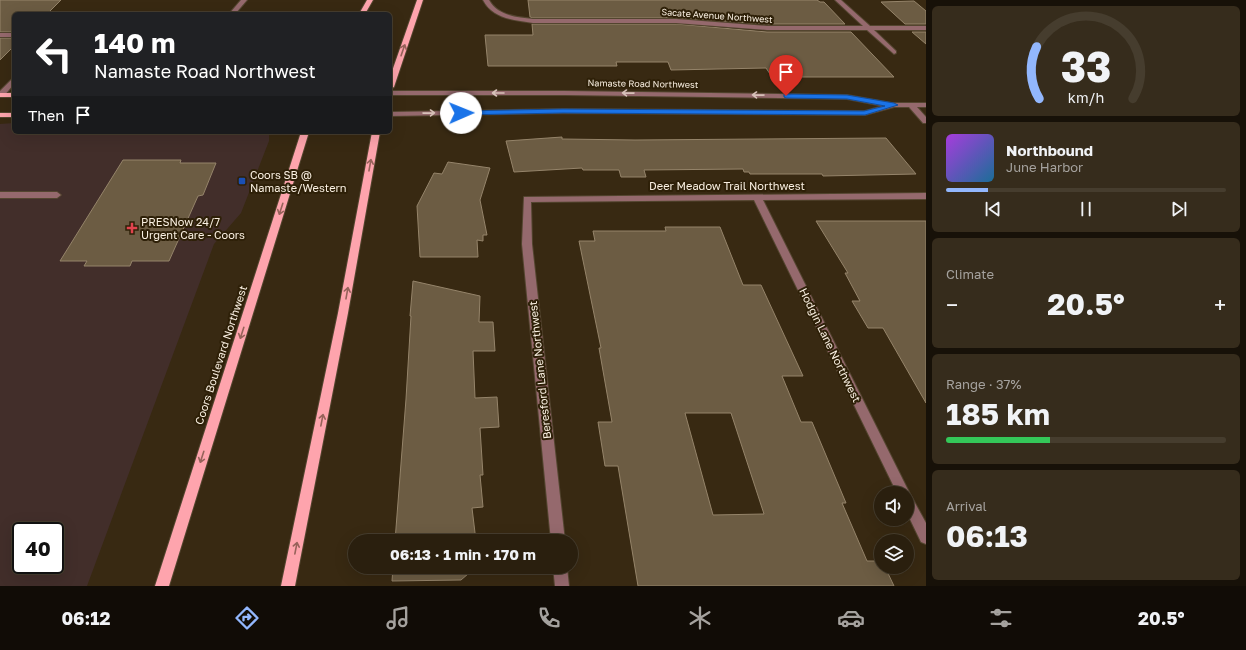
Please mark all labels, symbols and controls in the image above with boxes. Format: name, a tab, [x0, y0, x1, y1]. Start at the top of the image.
street label: Sacate Avenue Northwest	[661, 6, 773, 25]
text: 140 m	[94, 26, 176, 59]
icon: left	[28, 28, 80, 80]
text: 33	[1061, 41, 1111, 91]
one-way arrow	[399, 44, 407, 56]
pin	[769, 55, 803, 96]
text: Namaste Road Northwest	[94, 60, 316, 82]
icon: arrive	[775, 61, 797, 83]
street label: Namaste Road Northwest	[587, 77, 699, 90]
one-way arrow	[492, 89, 505, 97]
one-way arrow	[622, 89, 635, 97]
text: km/h	[1068, 89, 1104, 106]
one-way arrow	[752, 91, 765, 99]
position arrow	[440, 92, 482, 134]
icon: arrive	[72, 104, 94, 126]
text: Then	[28, 106, 64, 124]
one-way arrow	[422, 109, 435, 117]
text: Northbound	[1006, 141, 1093, 159]
one-way arrow	[366, 159, 374, 172]
text: June Harbor	[1006, 159, 1083, 175]
place label: Coors SB @ Namaste/Western	[250, 168, 347, 194]
marker: Coors SB @ Namaste/Western	[237, 176, 247, 186]
street label: Deer Meadow Trail Northwest	[649, 179, 805, 192]
icon: previous	[982, 198, 1004, 220]
icon: pause	[1075, 198, 1097, 220]
icon: next	[1168, 198, 1190, 220]
one-way arrow	[277, 203, 284, 216]
place label: PRESNow 24/7 Urgent Care - Coors	[141, 215, 245, 241]
marker: PRESNow 24/7 Urgent Care - Coors	[126, 222, 138, 234]
text: Climate	[946, 266, 994, 282]
street label: Coors Boulevard Northwest	[192, 284, 249, 426]
street label: Hodgin Lane Northwest	[797, 286, 864, 404]
text: 20.5°	[1047, 286, 1125, 322]
one-way arrow	[343, 287, 351, 300]
text: −	[946, 291, 958, 318]
text: +	[1214, 291, 1226, 318]
street label: Beresford Lane Northwest	[526, 300, 553, 440]
one-way arrow	[238, 326, 245, 339]
text: Range · 37%	[946, 376, 1021, 392]
text: 185 km	[946, 396, 1050, 432]
one-way arrow	[318, 414, 326, 427]
one-way arrow	[198, 451, 206, 463]
map controls	[874, 486, 914, 574]
button: sound	[874, 486, 914, 526]
text: Arrival	[946, 498, 987, 514]
text: 06:13	[946, 518, 1028, 554]
speed limit sign: 40	[12, 522, 64, 574]
button: layers	[874, 534, 914, 574]
one-way arrow	[292, 542, 300, 555]
text: 06:13 · 1 min · 170 m	[390, 545, 536, 563]
icon: directions	[233, 604, 261, 632]
icon: music	[384, 604, 412, 632]
icon: phone	[535, 604, 563, 632]
icon: climate	[686, 604, 714, 632]
icon: car	[837, 604, 865, 632]
icon: filters	[987, 604, 1015, 632]
text: 06:12	[61, 607, 111, 629]
text: 20.5°	[1138, 607, 1185, 629]

